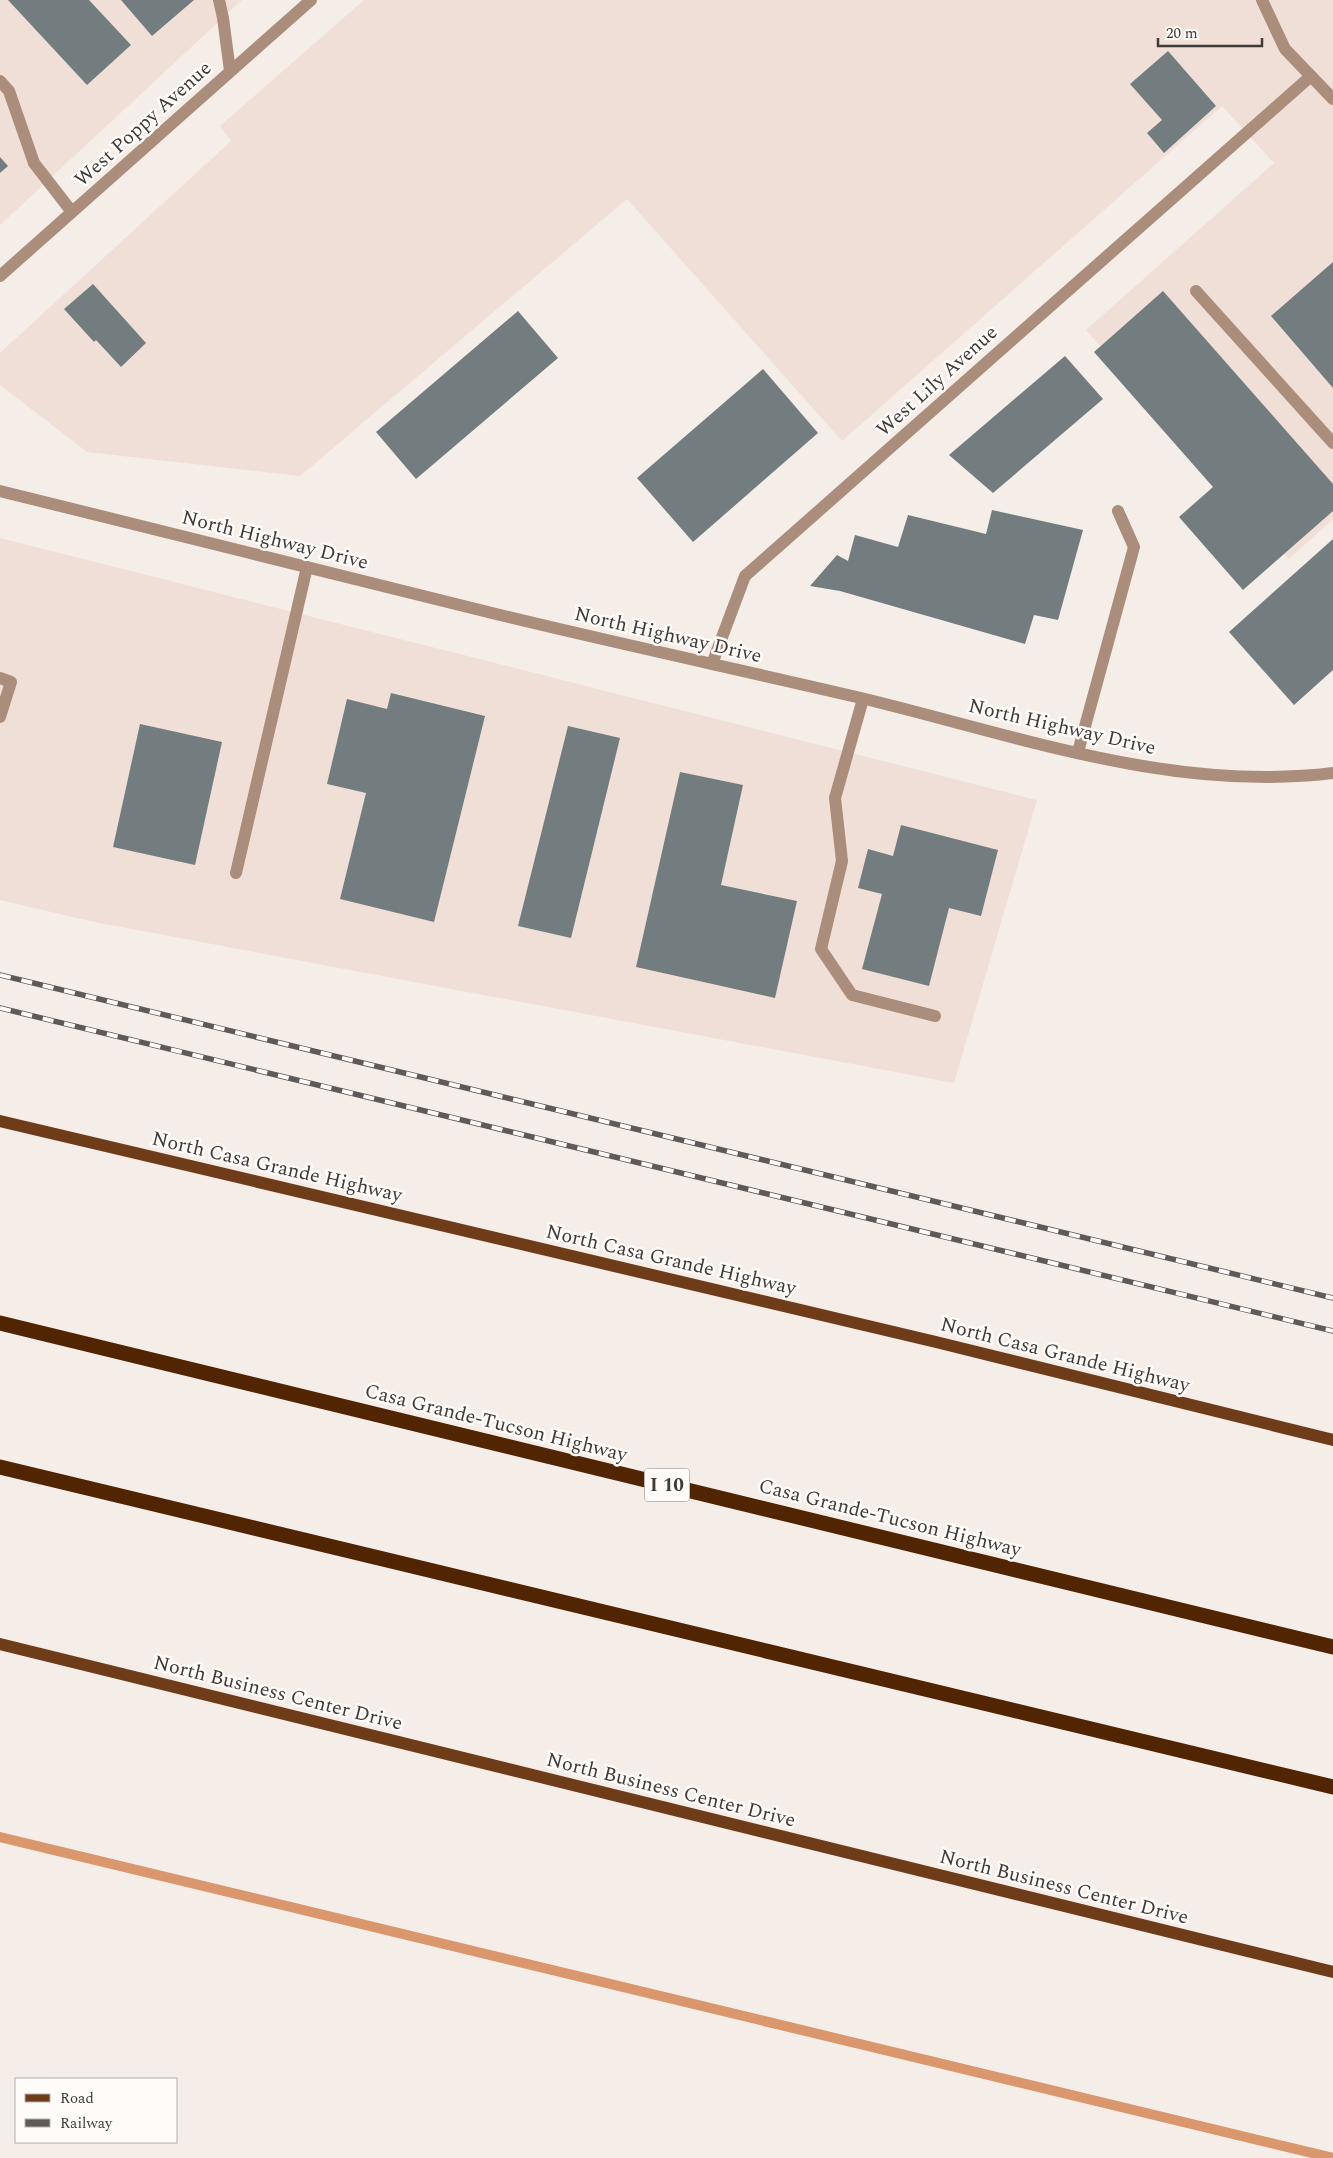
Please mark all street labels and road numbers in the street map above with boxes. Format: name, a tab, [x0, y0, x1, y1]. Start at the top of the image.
street label: West Poppy Avenue	[68, 54, 218, 194]
street label: West Lily Avenue	[869, 318, 1005, 444]
street label: North Highway Drive	[179, 502, 371, 578]
street label: North Highway Drive	[571, 599, 765, 671]
street label: North Highway Drive	[965, 691, 1159, 763]
street label: North Casa Grande Highway	[149, 1124, 406, 1211]
street label: North Casa Grande Highway	[543, 1217, 800, 1304]
street label: North Casa Grande Highway	[937, 1309, 1194, 1401]
street label: Casa Grande-Tucson Highway	[362, 1376, 632, 1470]
road number: I 10	[644, 1468, 690, 1502]
street label: Casa Grande-Tucson Highway	[756, 1471, 1026, 1565]
street label: North Business Center Drive	[150, 1648, 406, 1738]
street label: North Business Center Drive	[543, 1745, 799, 1835]
street label: North Business Center Drive	[936, 1842, 1192, 1932]

